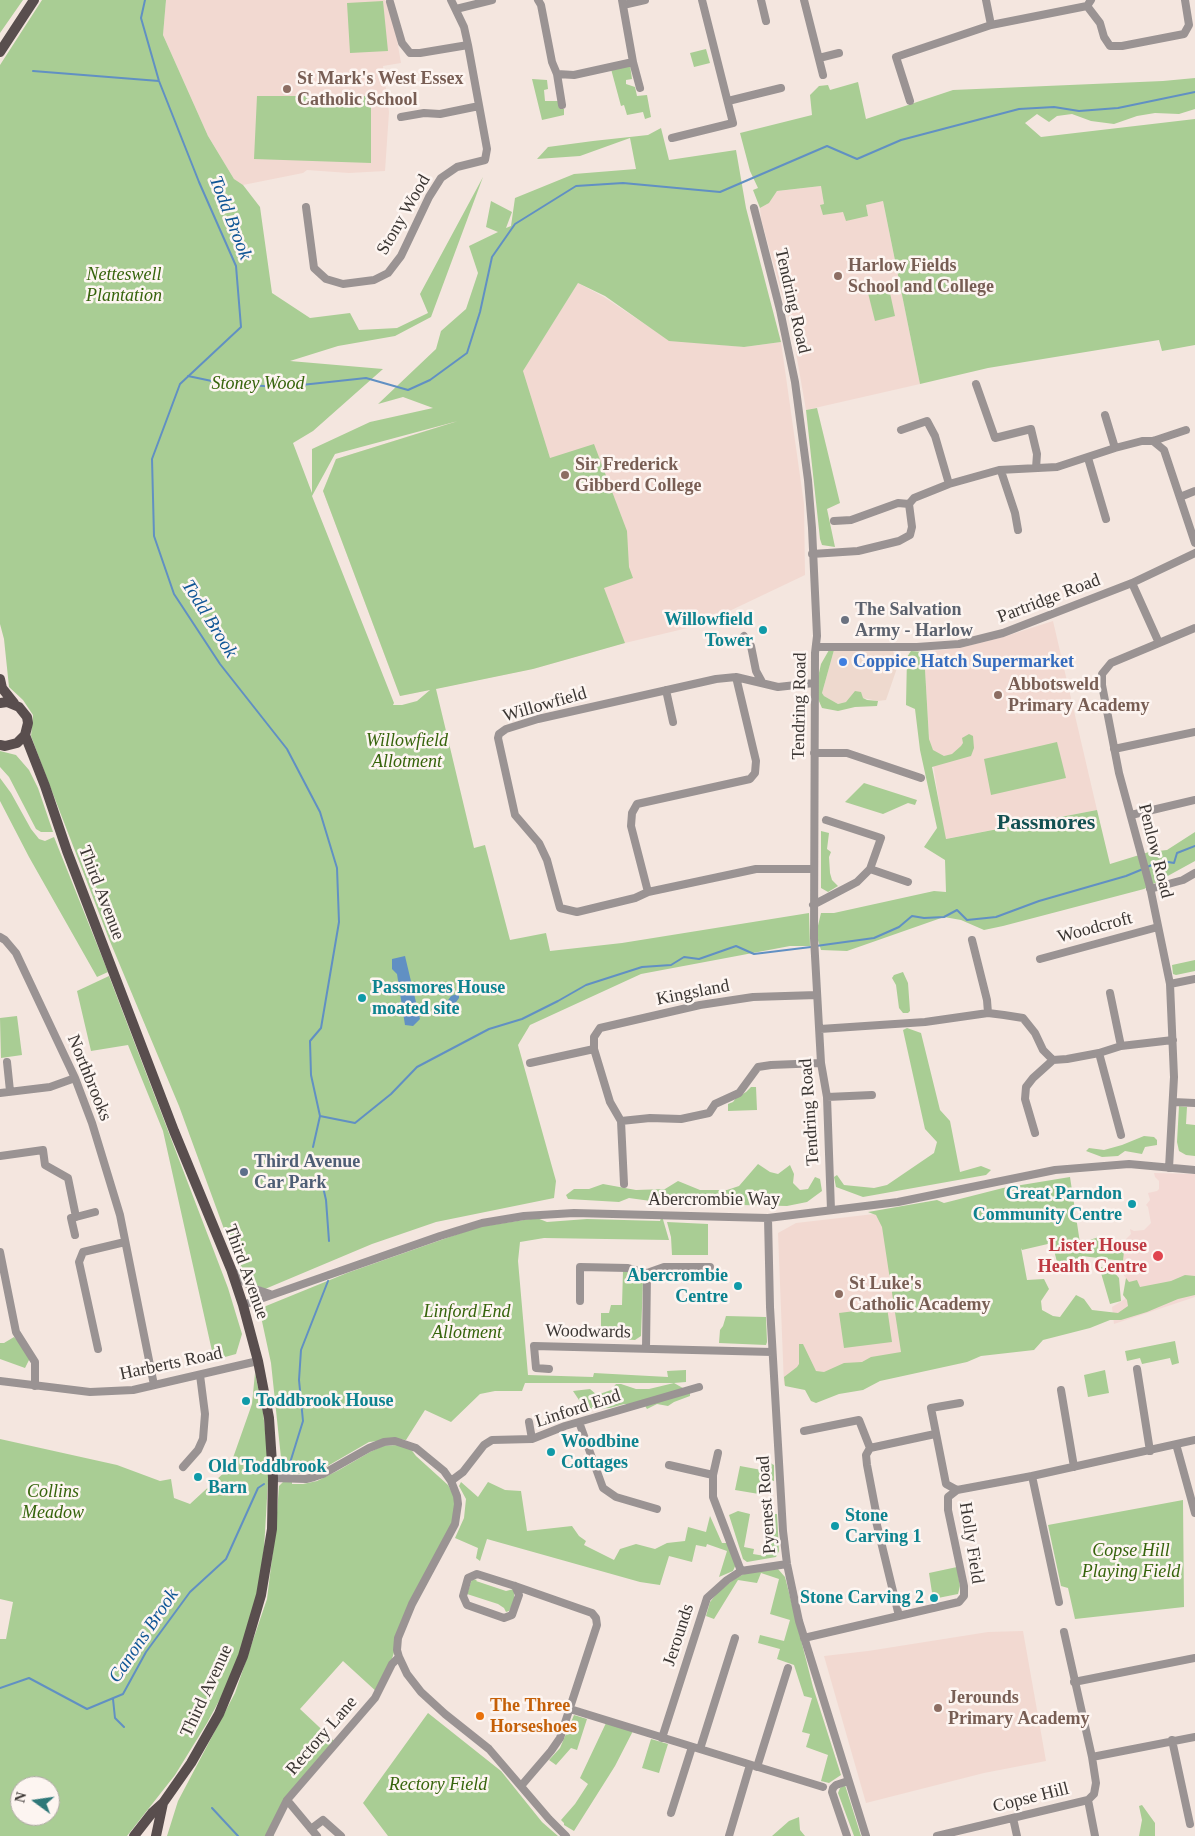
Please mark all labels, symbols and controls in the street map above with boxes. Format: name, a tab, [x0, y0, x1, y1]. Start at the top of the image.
place label: St Mark's West Essex Catholic School	[297, 68, 464, 110]
marker: St Mark's West Essex Catholic School	[281, 83, 293, 95]
street label: Stony Wood	[372, 171, 436, 259]
water label: Todd Brook	[204, 173, 256, 263]
street label: Tendring Road	[769, 246, 815, 356]
place label: Harlow Fields School and College	[848, 255, 994, 298]
park label: Netteswell Plantation	[86, 264, 162, 306]
marker: Harlow Fields School and College	[832, 270, 844, 282]
park label: Stoney Wood	[212, 373, 304, 395]
place label: Sir Frederick Gibberd College	[575, 454, 701, 496]
marker: Sir Frederick Gibberd College	[559, 469, 571, 481]
street label: Partridge Road	[994, 569, 1104, 629]
water label: Todd Brook	[176, 576, 242, 662]
place label: The Salvation Army - Harlow	[855, 599, 973, 642]
place label: Willowfield Tower	[664, 609, 753, 652]
marker: The Salvation Army - Harlow	[839, 614, 851, 626]
marker: Willowfield Tower	[757, 624, 769, 636]
place label: Coppice Hatch Supermarket	[853, 651, 1074, 673]
street label: Tendring Road	[788, 652, 812, 760]
marker: Coppice Hatch Supermarket	[837, 656, 849, 668]
place label: Abbotsweld Primary Academy	[1008, 674, 1149, 716]
street label: Willowfield	[501, 683, 589, 727]
marker: Abbotsweld Primary Academy	[992, 689, 1004, 701]
park label: Willowfield Allotment	[366, 730, 448, 772]
street label: Penlow Road	[1133, 802, 1177, 900]
district label: Passmores	[997, 810, 1095, 836]
street label: Third Avenue	[73, 843, 129, 943]
street label: Woodcroft	[1055, 908, 1135, 948]
street label: Kingsland	[655, 975, 731, 1011]
place label: Passmores House moated site	[372, 977, 505, 1020]
marker: Passmores House moated site	[356, 992, 368, 1004]
street label: Northbrooks	[62, 1032, 116, 1124]
street label: Tendring Road	[795, 1058, 825, 1166]
place label: Third Avenue Car Park	[254, 1151, 360, 1194]
marker: Third Avenue Car Park	[238, 1166, 250, 1178]
place label: Great Parndon Community Centre	[973, 1183, 1122, 1226]
street label: Abercrombie Way	[648, 1189, 780, 1211]
marker: Great Parndon Community Centre	[1126, 1198, 1138, 1210]
street label: Third Avenue	[219, 1222, 273, 1322]
place label: Lister House Health Centre	[1038, 1235, 1147, 1278]
marker: Lister House Health Centre	[1151, 1249, 1165, 1263]
place label: Abercrombie Centre	[627, 1265, 728, 1308]
place label: St Luke's Catholic Academy	[849, 1273, 990, 1316]
marker: Abercrombie Centre	[732, 1280, 744, 1292]
marker: St Luke's Catholic Academy	[833, 1288, 845, 1300]
park label: Linford End Allotment	[424, 1301, 510, 1344]
street label: Woodwards	[545, 1320, 631, 1344]
street label: Harberts Road	[118, 1343, 224, 1385]
street label: Linford End	[533, 1385, 623, 1433]
place label: Toddbrook House	[256, 1390, 394, 1412]
marker: Toddbrook House	[240, 1395, 252, 1407]
place label: Woodbine Cottages	[561, 1431, 639, 1474]
marker: Woodbine Cottages	[545, 1446, 557, 1458]
street label: Pyenest Road	[753, 1455, 781, 1555]
place label: Old Toddbrook Barn	[208, 1456, 327, 1498]
marker: Old Toddbrook Barn	[192, 1471, 204, 1483]
park label: Collins Meadow	[22, 1481, 84, 1524]
street label: Holly Field	[954, 1501, 988, 1585]
place label: Stone Carving 1	[845, 1505, 922, 1548]
marker: Stone Carving 1	[829, 1520, 841, 1532]
park label: Copse Hill Playing Field	[1082, 1540, 1180, 1582]
water label: Canons Brook	[104, 1585, 184, 1687]
place label: Stone Carving 2	[800, 1587, 924, 1609]
marker: Stone Carving 2	[928, 1592, 940, 1604]
street label: Jerounds	[659, 1601, 699, 1669]
street label: Third Avenue	[176, 1642, 238, 1740]
place label: Jerounds Primary Academy	[948, 1687, 1089, 1730]
street label: Rectory Lane	[282, 1692, 362, 1780]
place label: The Three Horseshoes	[490, 1695, 577, 1738]
marker: Jerounds Primary Academy	[932, 1702, 944, 1714]
marker: The Three Horseshoes	[474, 1710, 486, 1722]
park label: Rectory Field	[389, 1774, 487, 1796]
north arrow	[10, 1776, 60, 1826]
street label: Copse Hill	[991, 1778, 1071, 1818]
text: N	[12, 1791, 29, 1804]

